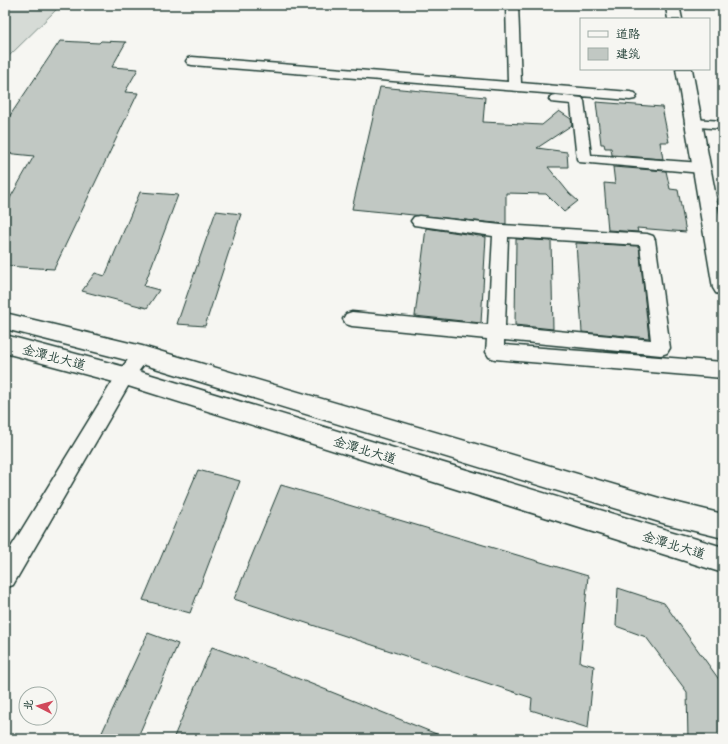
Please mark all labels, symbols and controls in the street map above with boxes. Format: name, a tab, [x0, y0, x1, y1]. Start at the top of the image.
legend	[580, 18, 710, 70]
text: 道路	[616, 23, 640, 45]
text: 建筑	[616, 43, 640, 65]
street label: 金潭北大道	[20, 337, 88, 377]
street label: 金潭北大道	[331, 429, 399, 471]
street label: 金潭北大道	[640, 524, 708, 566]
north arrow	[18, 686, 58, 726]
text: 北	[19, 699, 39, 711]

